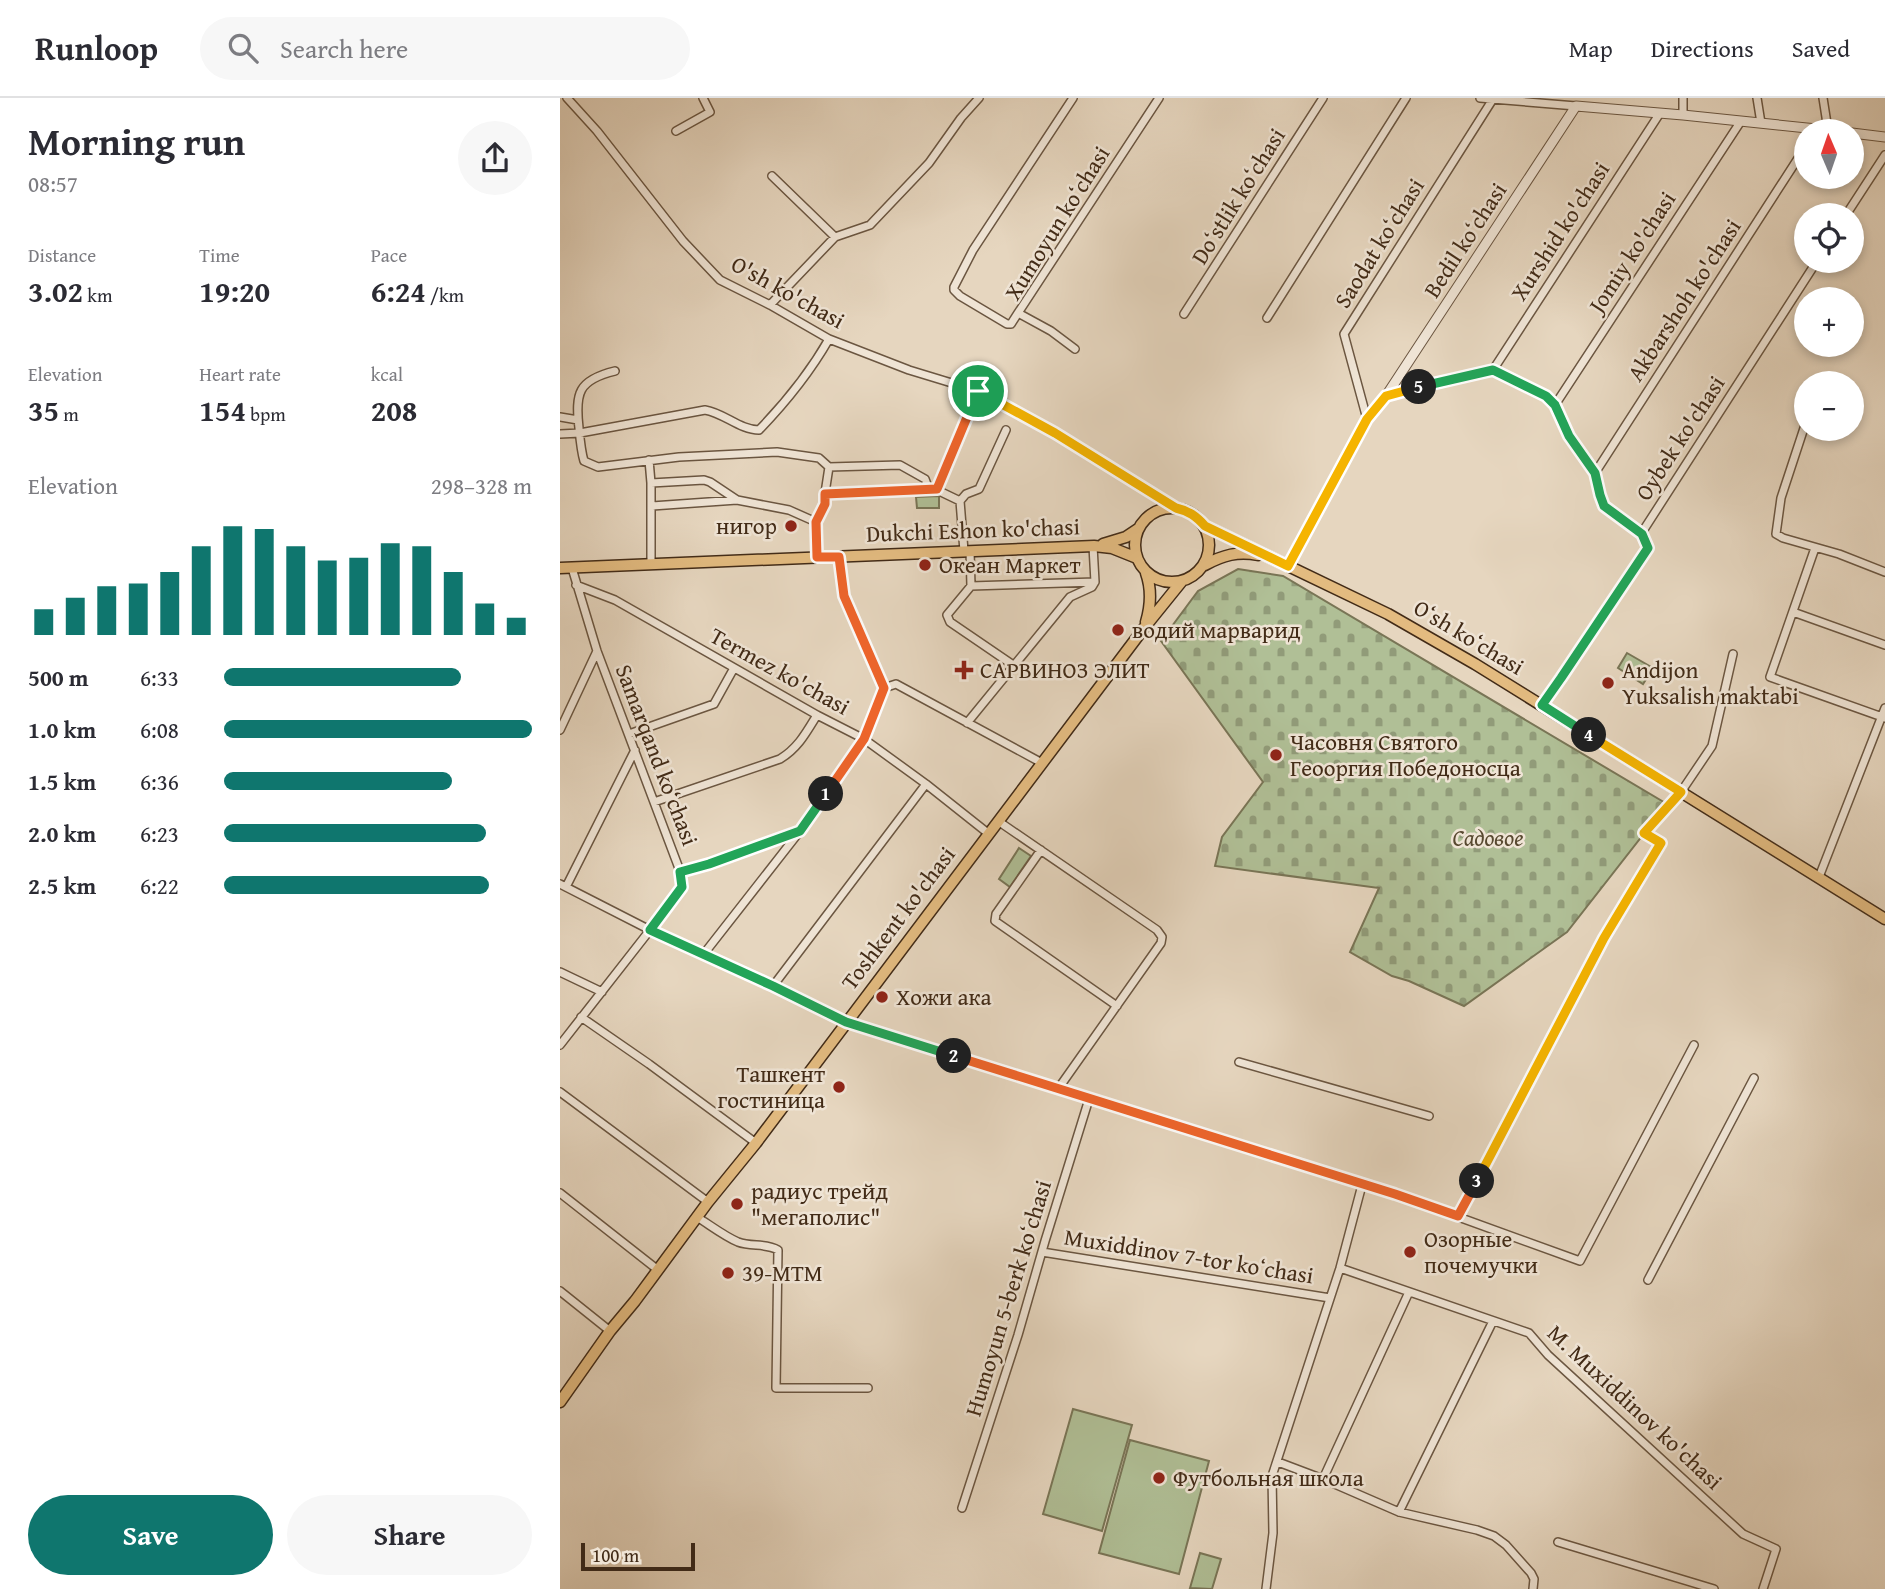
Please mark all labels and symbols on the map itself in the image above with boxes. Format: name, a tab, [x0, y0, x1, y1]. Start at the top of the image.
north arrow	[1794, 119, 1864, 189]
street label: Doʻstlik koʻchasi	[1182, 121, 1293, 270]
street label: Xumoyun koʻchasi	[996, 139, 1117, 306]
street label: Xurshid ko'chasi	[1502, 155, 1617, 307]
street label: Saodat koʻchasi	[1326, 171, 1432, 314]
street label: Bedil koʻchasi	[1415, 176, 1514, 304]
street label: Jomiy ko'chasi	[1578, 185, 1683, 321]
street label: Akbarshoh ko'chasi	[1619, 212, 1749, 387]
street label: O'sh ko'chasi	[726, 247, 851, 336]
pin	[948, 361, 1008, 421]
street label: Oybek ko'chasi	[1627, 369, 1732, 507]
pin: 5	[1402, 370, 1436, 404]
place label: нигор	[716, 509, 777, 542]
street label: Dukchi Eshon ko'chasi	[866, 509, 1080, 550]
marker: нигор	[783, 518, 799, 534]
place label: Океан Маркет	[939, 548, 1081, 581]
marker: Океан Маркет	[917, 557, 933, 573]
street label: Oʻsh koʻchasi	[1408, 591, 1531, 683]
place label: водий марварид	[1132, 613, 1301, 646]
street label: Termez ko'chasi	[704, 619, 856, 723]
marker: водий марварид	[1110, 622, 1126, 638]
place label: САРВИНОЗ ЭЛИТ	[980, 653, 1150, 686]
place label: Andijon Yuksalish maktabi	[1622, 653, 1799, 712]
street label: Samarqand ko‘chasi	[608, 659, 707, 850]
marker: САРВИНОЗ ЭЛИТ	[954, 660, 974, 680]
marker: Andijon Yuksalish maktabi	[1600, 675, 1616, 691]
pin: 4	[1572, 718, 1606, 752]
place label: Часовня Святого Геооргия Победоносца	[1290, 725, 1521, 784]
marker: Часовня Святого Геооргия Победоносца	[1268, 747, 1284, 763]
pin: 1	[808, 776, 844, 812]
park label: Садовое	[1453, 821, 1523, 854]
street label: Toshkent ko'chasi	[833, 839, 963, 996]
place label: Хожи ака	[896, 980, 992, 1013]
marker: Хожи ака	[874, 989, 890, 1005]
pin: 2	[936, 1038, 972, 1074]
place label: Ташкент гостиница	[718, 1057, 825, 1116]
marker: Ташкент гостиница	[831, 1079, 847, 1095]
pin: 3	[1460, 1164, 1494, 1198]
place label: радиус трейд "мегаполис"	[751, 1174, 889, 1233]
street label: Humoyun 5-berk koʻchasi	[956, 1176, 1059, 1420]
marker: радиус трейд "мегаполис"	[729, 1196, 745, 1212]
street label: Muxiddinov 7-tor koʻchasi	[1062, 1220, 1316, 1292]
place label: Озорные почемучки	[1424, 1222, 1538, 1281]
marker: Озорные почемучки	[1402, 1244, 1418, 1260]
place label: 39-MTM	[742, 1256, 823, 1289]
marker: 39-MTM	[720, 1265, 736, 1281]
street label: M. Muxiddinov ko'chasi	[1540, 1317, 1730, 1497]
place label: Футбольная школа	[1173, 1461, 1364, 1494]
marker: Футбольная школа	[1151, 1470, 1167, 1486]
scale bar	[581, 1540, 695, 1572]

